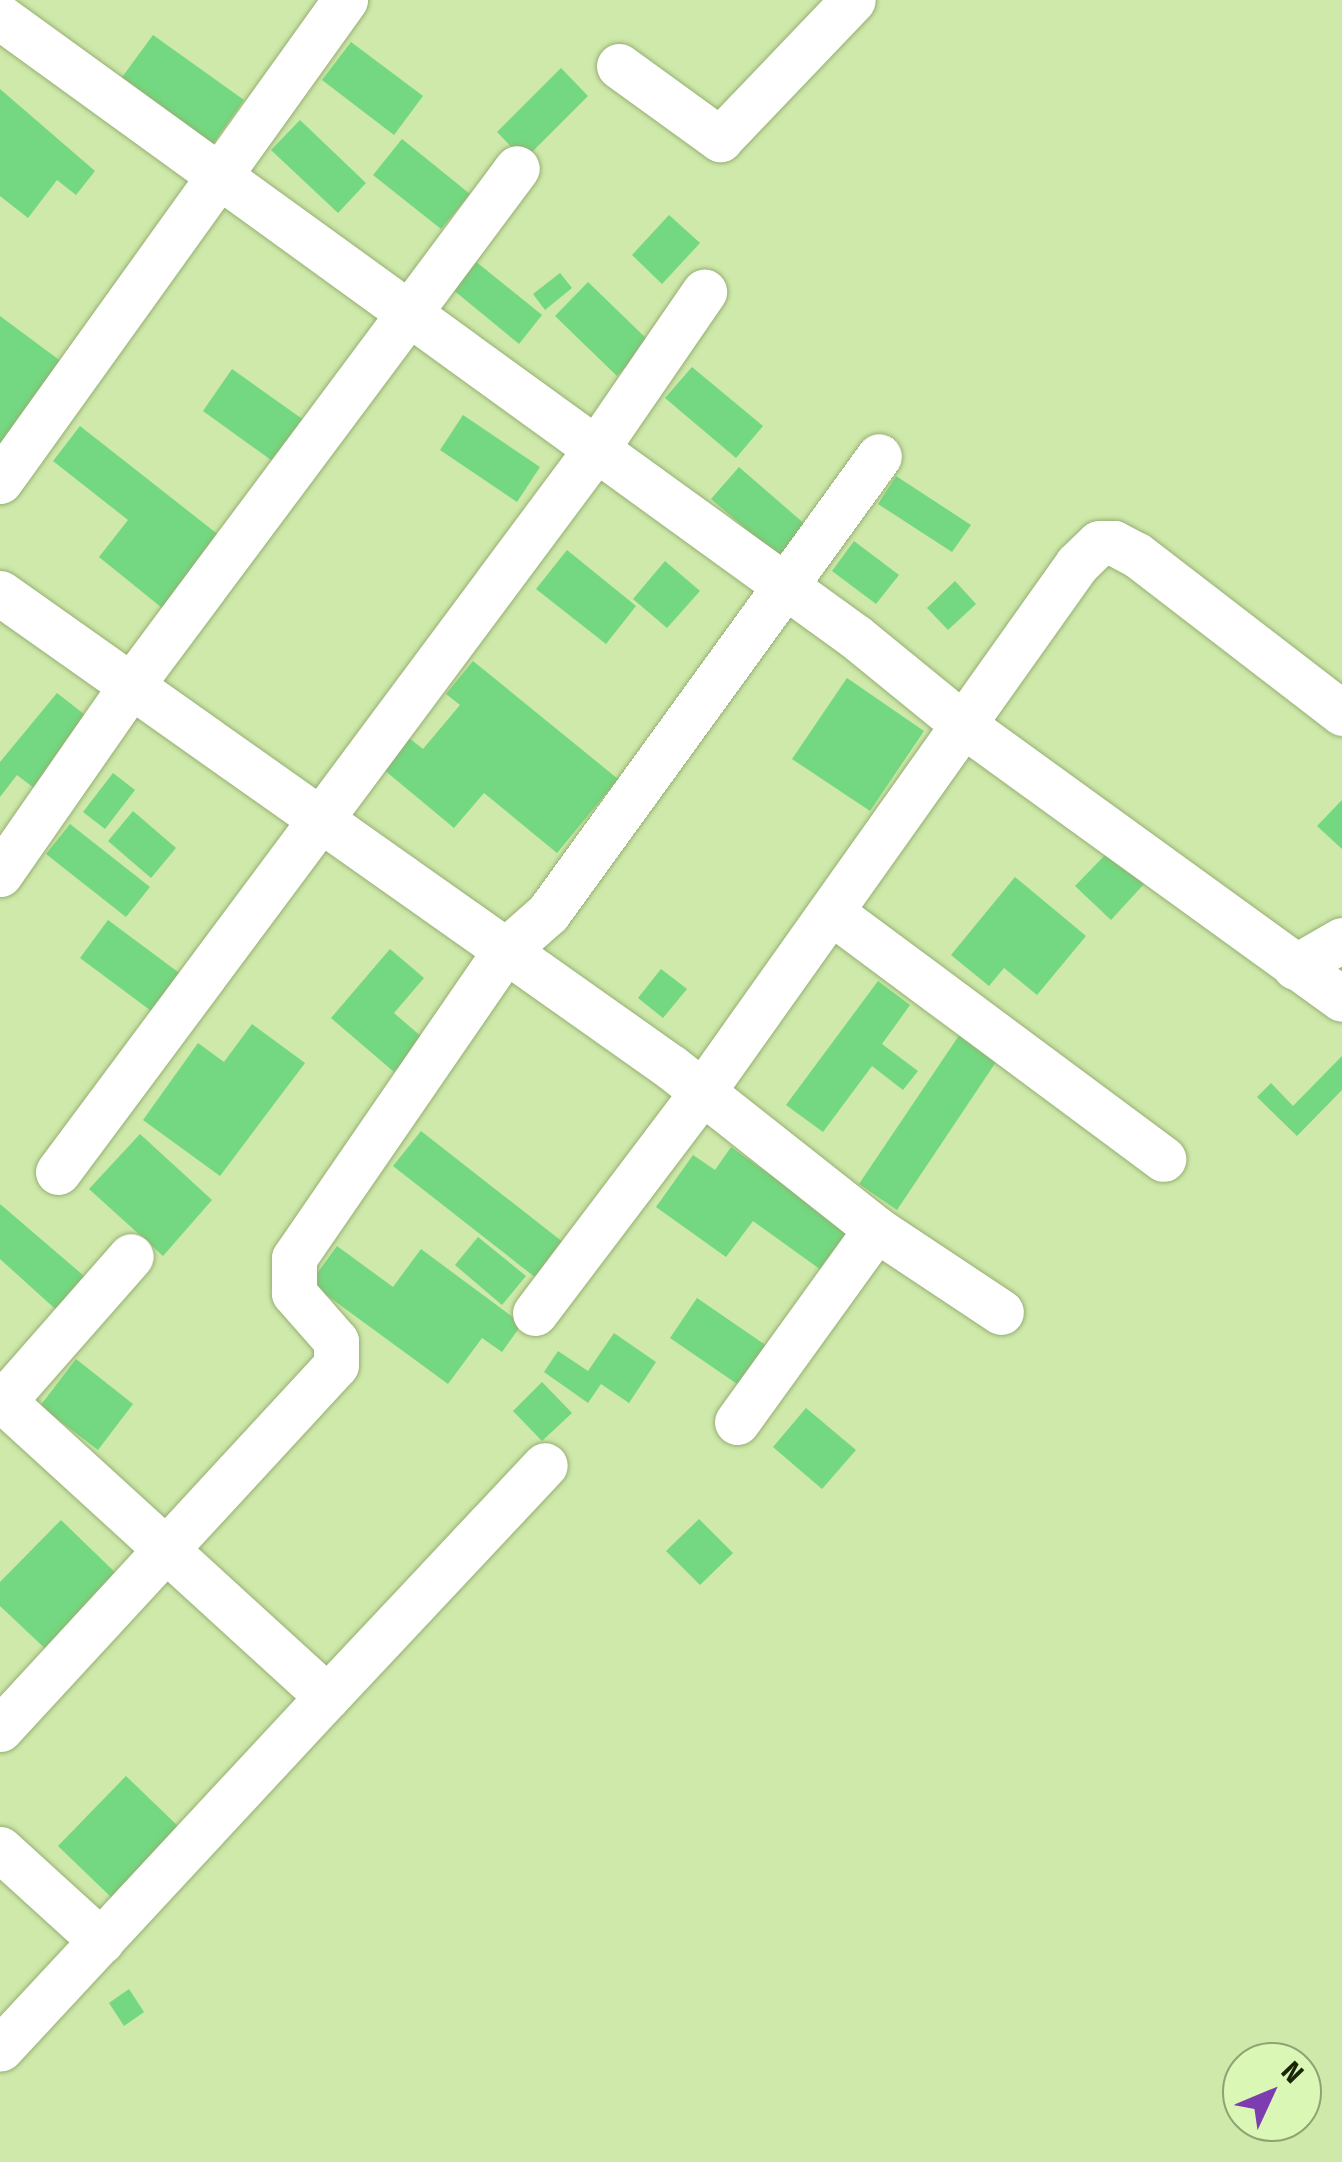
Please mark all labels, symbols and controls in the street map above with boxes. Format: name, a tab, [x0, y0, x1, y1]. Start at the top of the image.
north arrow	[1222, 2042, 1322, 2142]
text: N	[1275, 2055, 1310, 2090]

